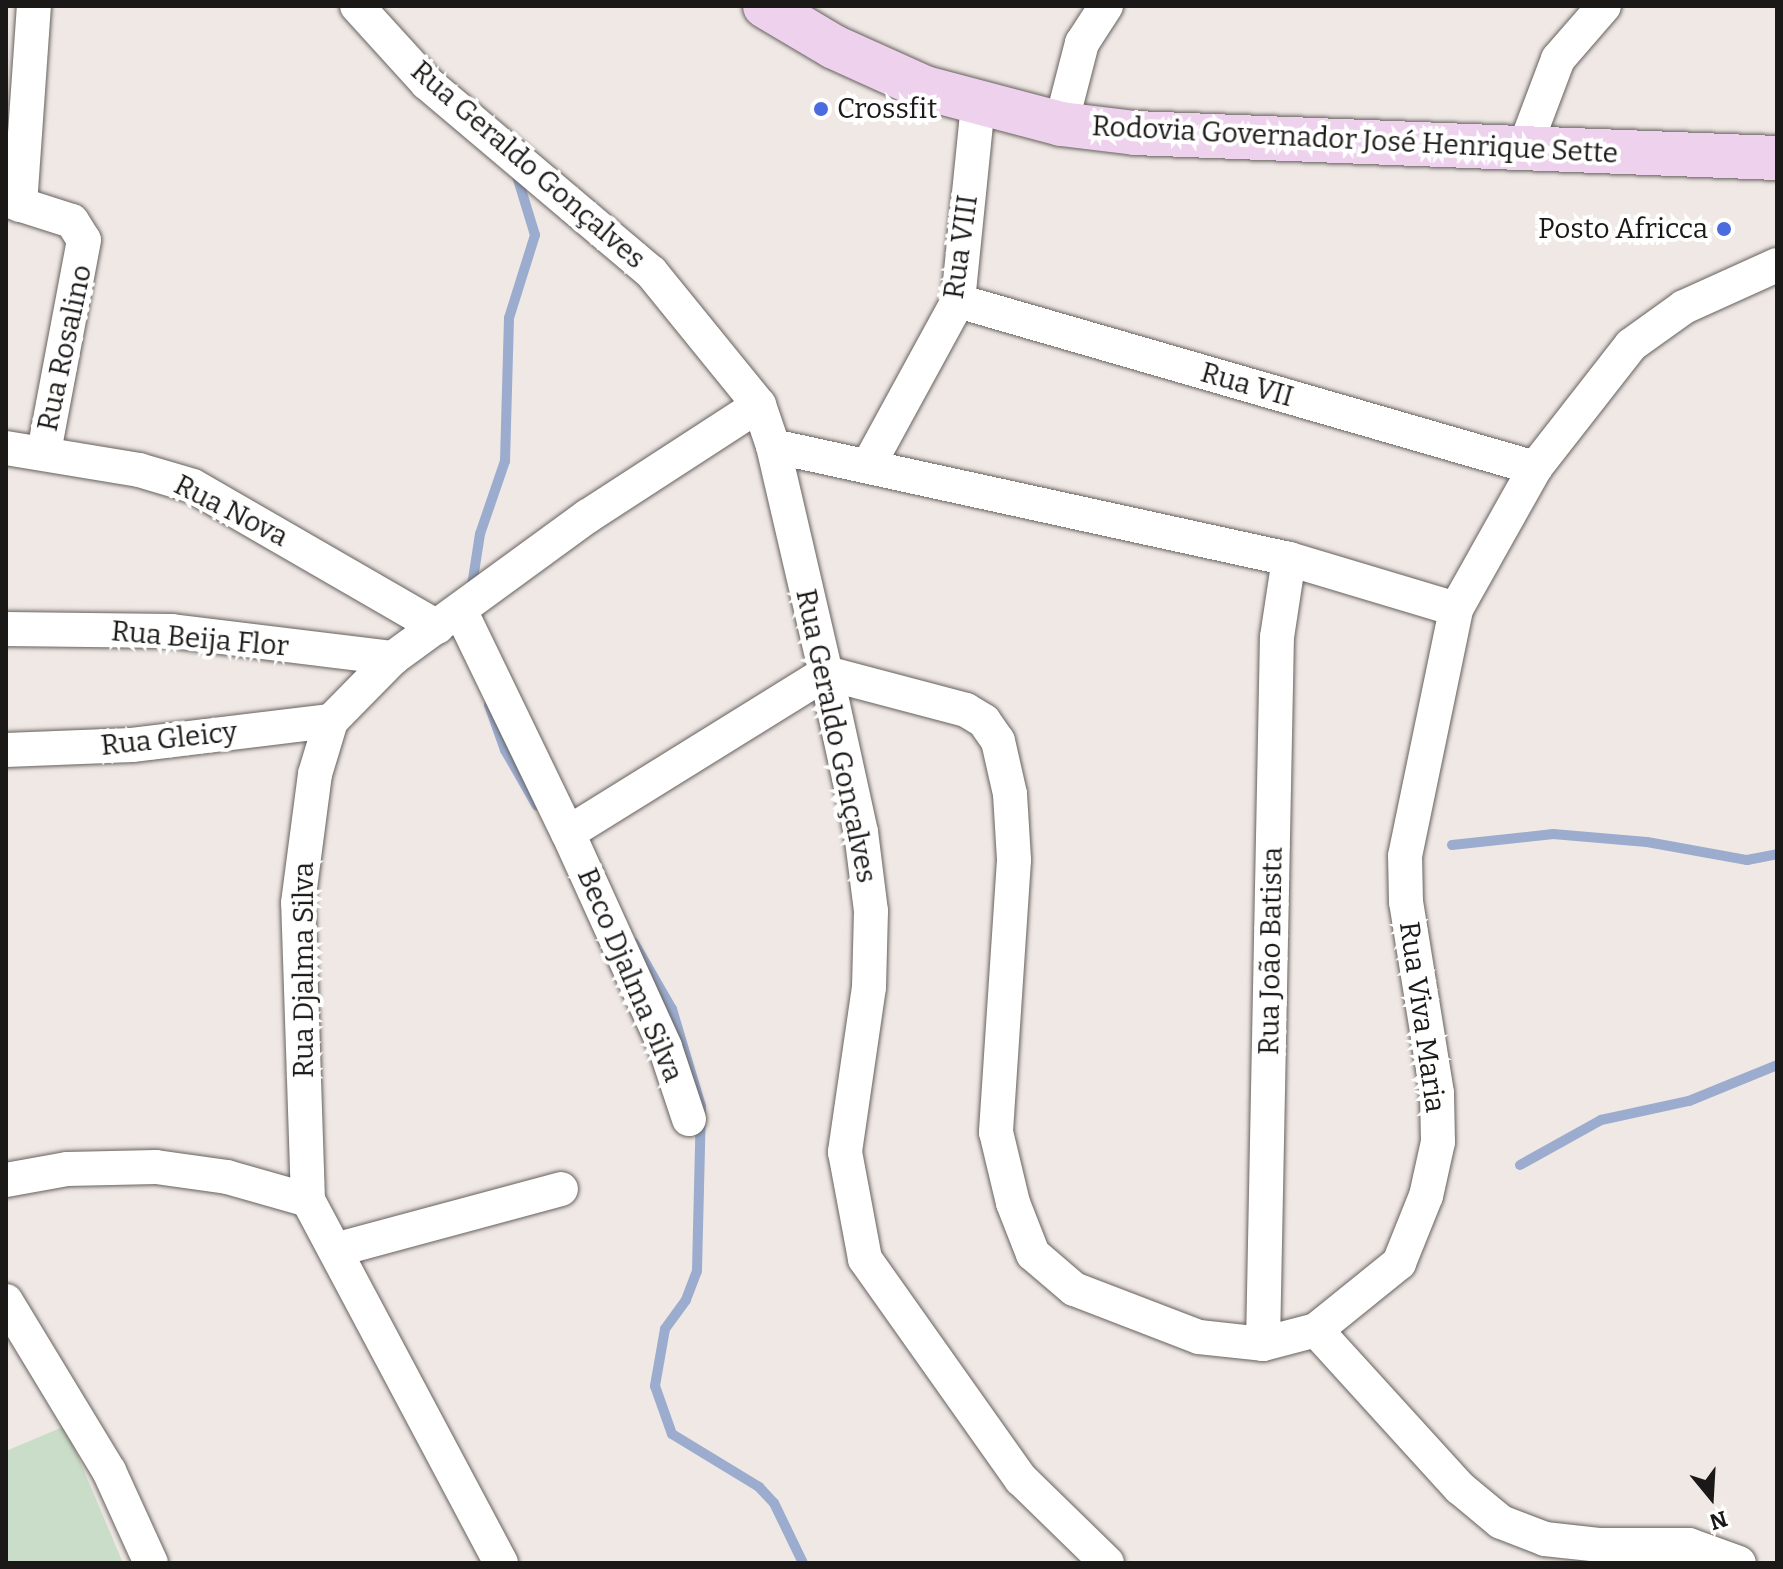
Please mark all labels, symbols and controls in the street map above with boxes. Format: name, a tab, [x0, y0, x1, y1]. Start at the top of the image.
street label: Rua Geraldo Gonçalves	[404, 54, 652, 276]
place label: Crossfit	[837, 92, 937, 126]
marker: Crossfit	[812, 100, 830, 118]
street label: Rodovia Governador José Henrique Sette	[1091, 109, 1619, 171]
street label: Rua VIII	[937, 193, 985, 301]
place label: Posto Africca	[1538, 212, 1708, 246]
marker: Posto Africca	[1715, 220, 1733, 238]
street label: Rua Rosalino	[31, 262, 99, 434]
street label: Rua VII	[1197, 356, 1297, 414]
street label: Rua Nova	[169, 468, 293, 554]
street label: Rua Geraldo Gonçalves	[788, 586, 884, 886]
street label: Rua Beija Flor	[110, 615, 290, 663]
street label: Rua Gleicy	[99, 715, 239, 763]
street label: Rua João Batista	[1252, 847, 1290, 1055]
street label: Rua Djalma Silva	[287, 862, 321, 1078]
street label: Beco Djalma Silva	[570, 863, 690, 1087]
street label: Rua Viva Maria	[1392, 919, 1452, 1115]
north arrow	[1671, 1457, 1751, 1537]
text: N	[1706, 1505, 1731, 1536]

